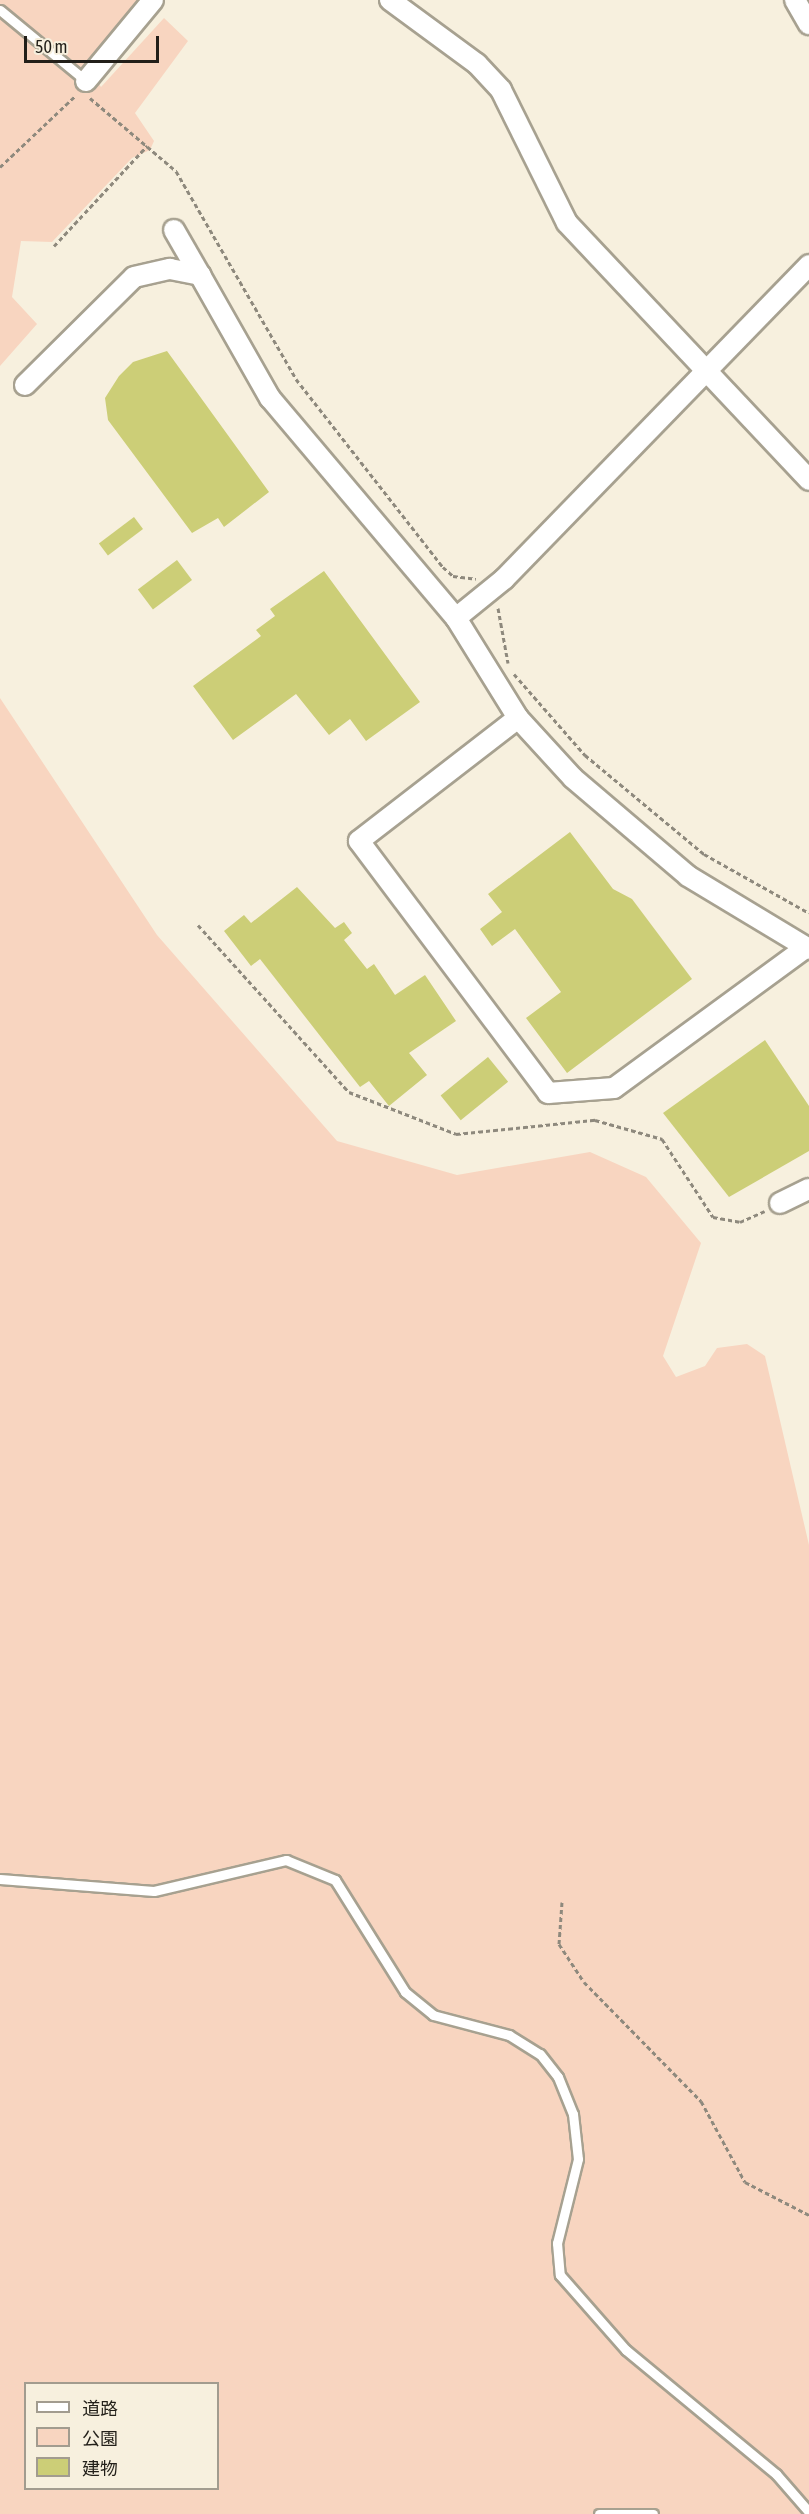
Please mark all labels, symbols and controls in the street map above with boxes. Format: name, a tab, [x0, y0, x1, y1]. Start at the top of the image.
scale bar	[27, 24, 162, 62]
text: 50 m	[35, 36, 67, 57]
legend	[24, 2382, 219, 2490]
text: 道路	[82, 2398, 118, 2419]
text: 公園	[82, 2428, 118, 2449]
text: 建物	[82, 2458, 118, 2479]

